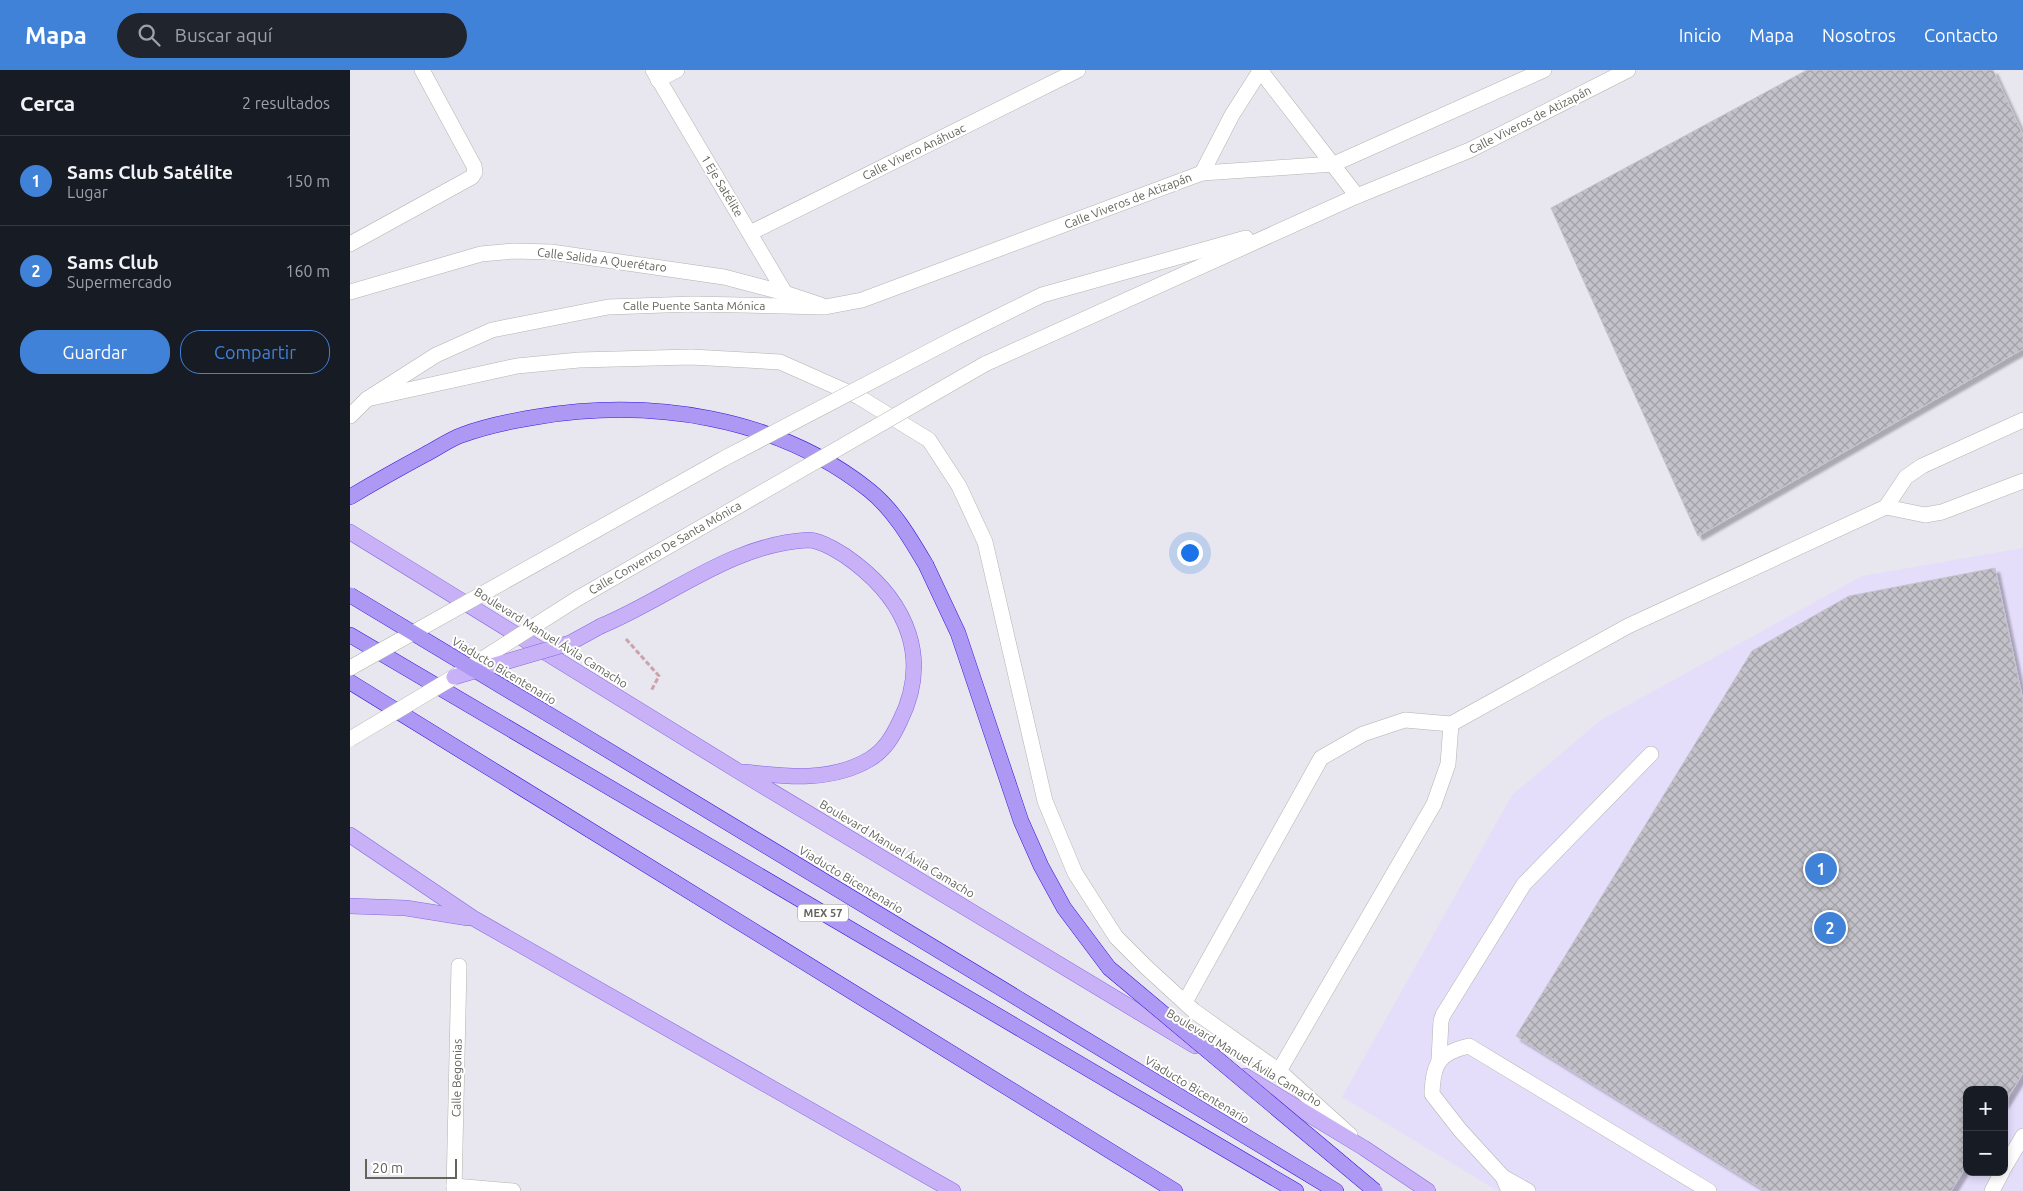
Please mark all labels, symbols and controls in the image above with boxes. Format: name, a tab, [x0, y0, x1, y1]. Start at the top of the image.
search box	[117, 13, 467, 58]
icon: search	[135, 21, 163, 49]
text: Mapa	[25, 22, 87, 49]
text: Buscar aquí	[175, 24, 272, 46]
text: Inicio	[1679, 25, 1721, 45]
text: Mapa	[1749, 25, 1794, 45]
text: Nosotros	[1822, 25, 1896, 45]
text: Contacto	[1924, 25, 1998, 45]
street label: Calle Viveros de Atizapán	[1466, 83, 1593, 156]
text: Cerca	[20, 91, 75, 115]
text: 2 resultados	[242, 94, 330, 112]
street label: Calle Vivero Anáhuac	[860, 121, 968, 182]
street label: 1 Eje Satélite	[699, 153, 746, 219]
text: Sams Club Satélite	[67, 161, 233, 183]
street label: Calle Viveros de Atizapán	[1062, 170, 1193, 231]
text: 1	[31, 172, 41, 190]
text: 150 m	[285, 172, 330, 190]
text: Lugar	[67, 183, 108, 201]
street label: Calle Salida A Querétaro	[536, 245, 668, 274]
text: Sams Club	[67, 251, 159, 273]
text: 2	[31, 262, 41, 280]
text: 160 m	[285, 262, 330, 280]
text: Supermercado	[67, 273, 172, 291]
street label: Calle Puente Santa Mónica	[623, 299, 765, 312]
button: Guardar	[20, 330, 170, 374]
button: Compartir	[180, 330, 330, 374]
street label: Calle Convento De Santa Mónica	[586, 498, 743, 597]
your location	[1177, 540, 1203, 566]
street label: Boulevard Manuel Ávila Camacho	[472, 585, 630, 690]
street label: Viaducto Bicentenario	[450, 634, 559, 707]
street label: Boulevard Manuel Ávila Camacho	[817, 797, 977, 900]
street label: Viaducto Bicentenario	[797, 843, 906, 916]
pin: 1	[1805, 850, 1837, 888]
road number: MEX 57	[798, 904, 848, 921]
pin: 2	[1814, 909, 1846, 947]
street label: Boulevard Manuel Ávila Camacho	[1164, 1006, 1324, 1109]
street label: Calle Begonias	[449, 1039, 464, 1117]
street label: Viaducto Bicentenario	[1143, 1053, 1252, 1126]
map controls	[1963, 1086, 2008, 1176]
button: +	[1963, 1086, 2008, 1131]
button: −	[1963, 1131, 2008, 1176]
scale bar	[365, 1156, 458, 1179]
text: 20 m	[372, 1160, 403, 1176]

